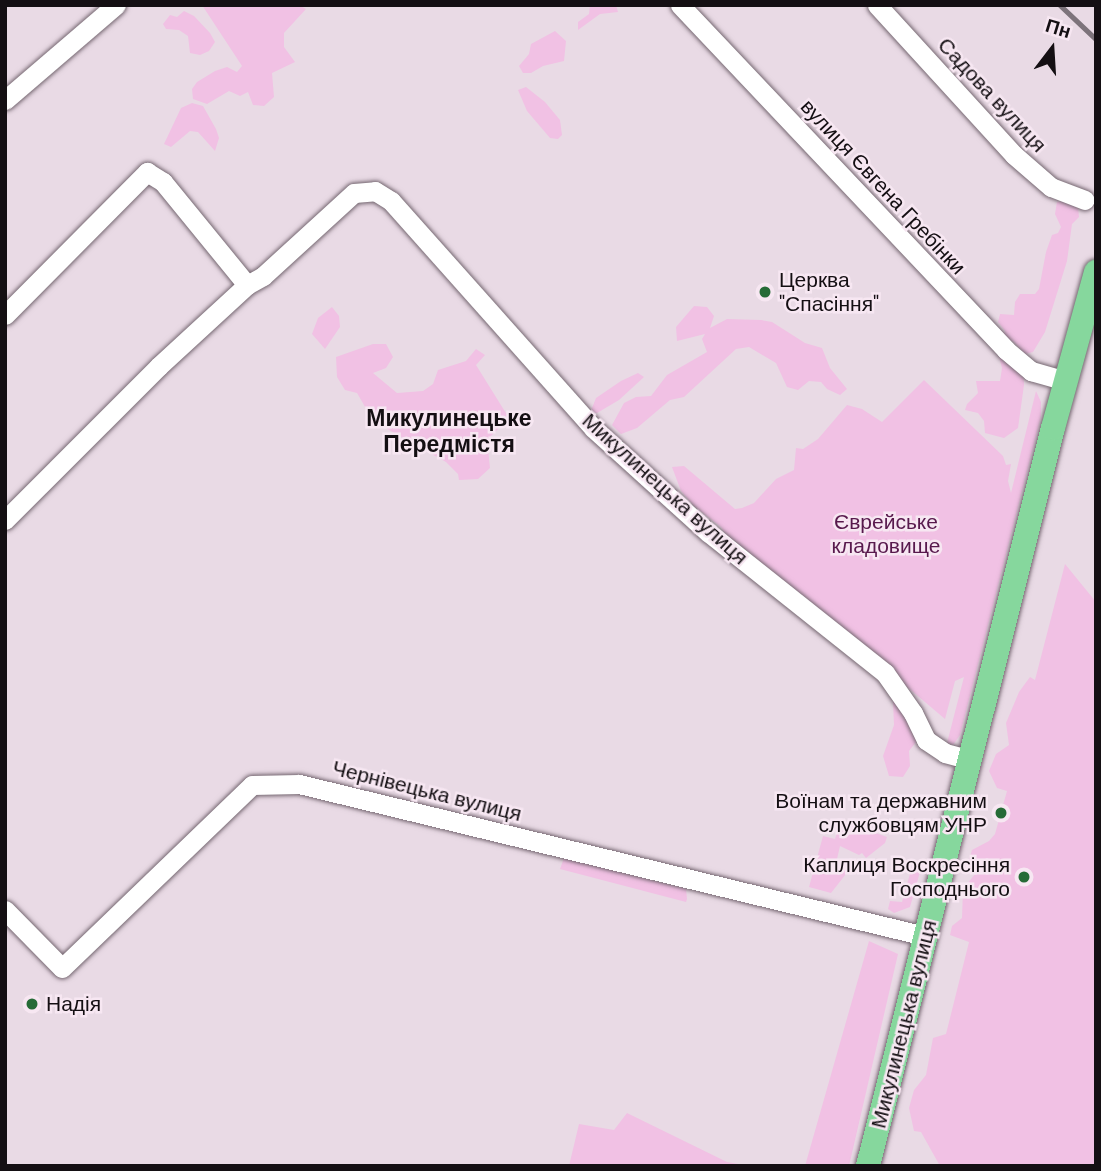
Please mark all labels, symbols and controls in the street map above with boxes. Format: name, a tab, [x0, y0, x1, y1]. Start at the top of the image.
text: Пн	[1043, 13, 1074, 44]
north arrow	[1017, 14, 1087, 84]
street label: Садова вулиця	[933, 33, 1051, 157]
street label: вулиця Євгена Гребінки	[795, 94, 971, 280]
place label: Церква "Спасіння"	[779, 267, 879, 317]
marker: Церква "Спасіння"	[757, 284, 773, 300]
district label: Микулинецьке Передмістя	[366, 404, 532, 458]
street label: Микулинецька вулиця	[577, 408, 753, 570]
park label: Єврейське кладовище	[832, 509, 940, 559]
street label: Чернівецька вулиця	[330, 755, 524, 827]
place label: Воїнам та державним службовцям УНР	[775, 788, 987, 838]
marker: Воїнам та державним службовцям УНР	[993, 805, 1009, 821]
place label: Каплиця Воскресіння Господнього	[803, 852, 1010, 902]
marker: Каплиця Воскресіння Господнього	[1016, 869, 1032, 885]
street label: Микулинецька вулиця	[866, 917, 942, 1131]
place label: Надія	[46, 991, 101, 1017]
marker: Надія	[24, 996, 40, 1012]

